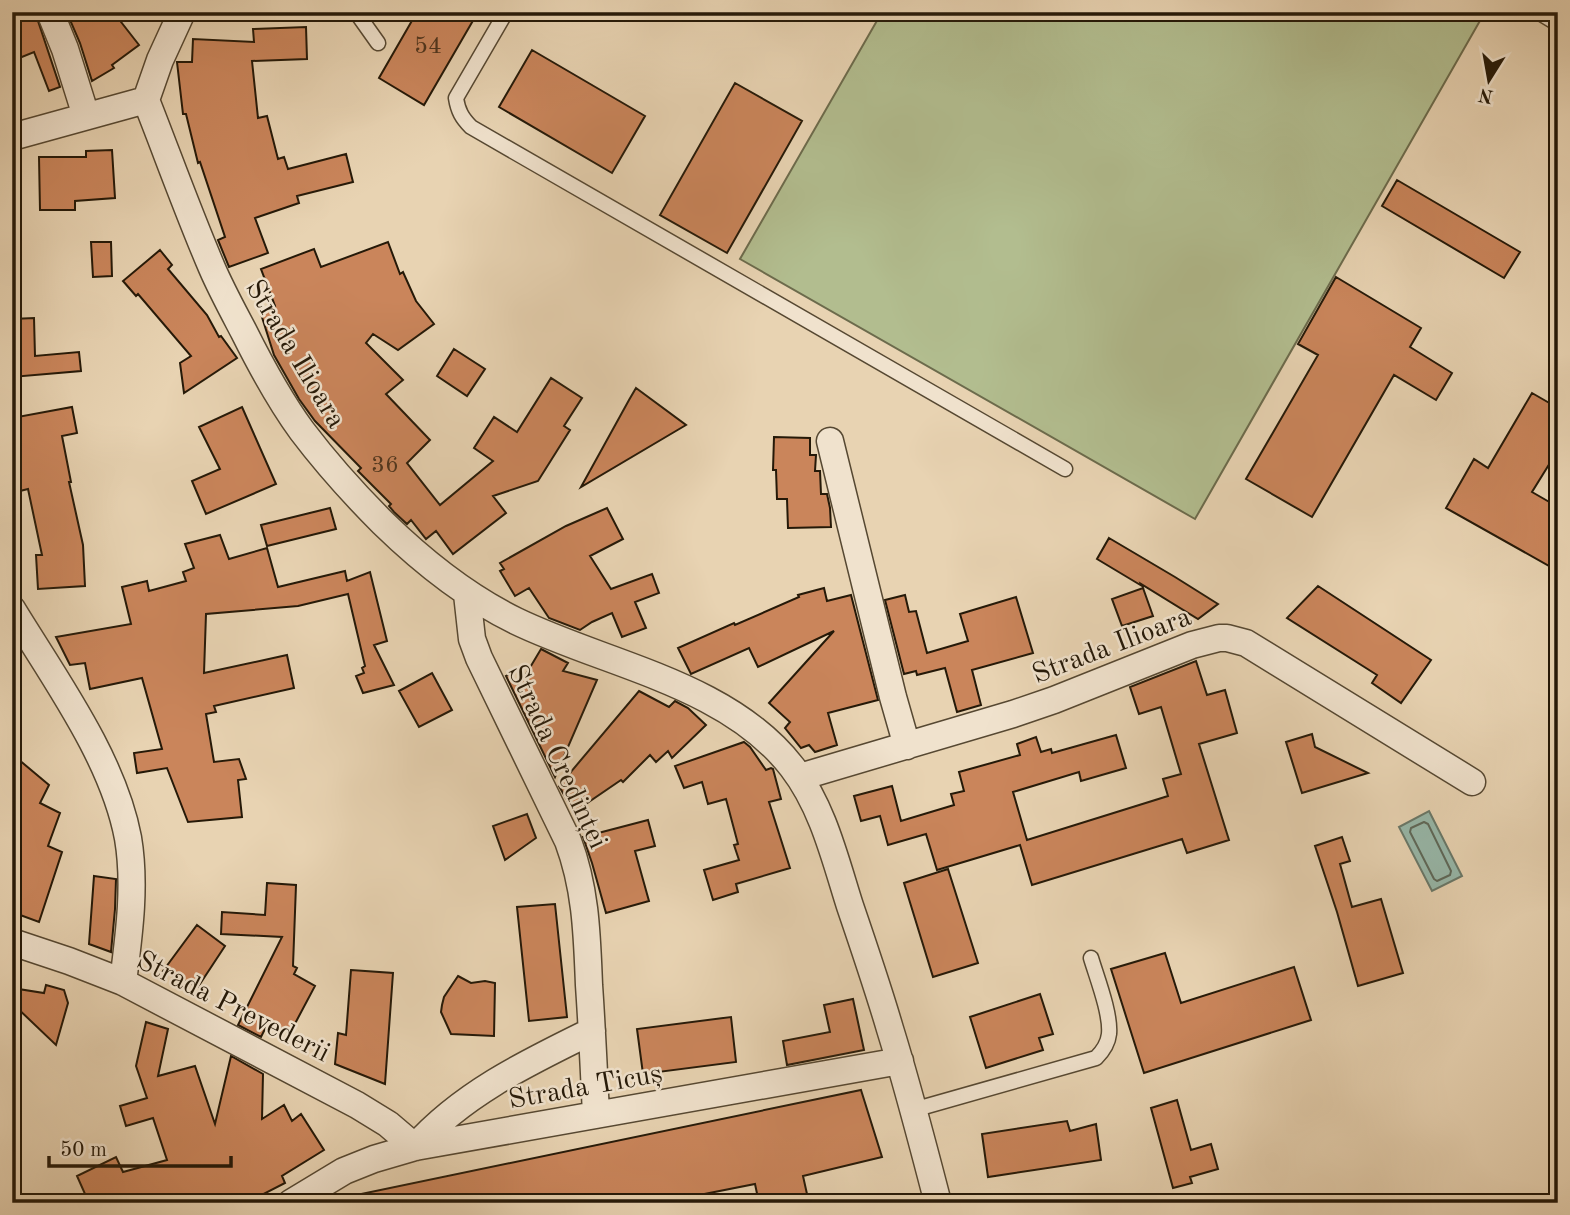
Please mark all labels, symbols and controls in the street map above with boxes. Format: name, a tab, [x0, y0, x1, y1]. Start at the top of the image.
house number: 54	[414, 35, 442, 59]
north arrow	[1454, 46, 1524, 116]
text: N	[1477, 83, 1495, 105]
street label: Strada Ilioara	[239, 275, 350, 434]
house number: 36	[371, 454, 399, 478]
street label: Strada Ilioara	[1029, 604, 1196, 690]
street label: Strada Credinței	[501, 661, 611, 854]
street label: Strada Prevederii	[132, 947, 334, 1068]
street label: Strada Ticuș	[506, 1061, 665, 1115]
scale bar	[49, 1124, 231, 1168]
text: 50 m	[60, 1140, 107, 1161]

